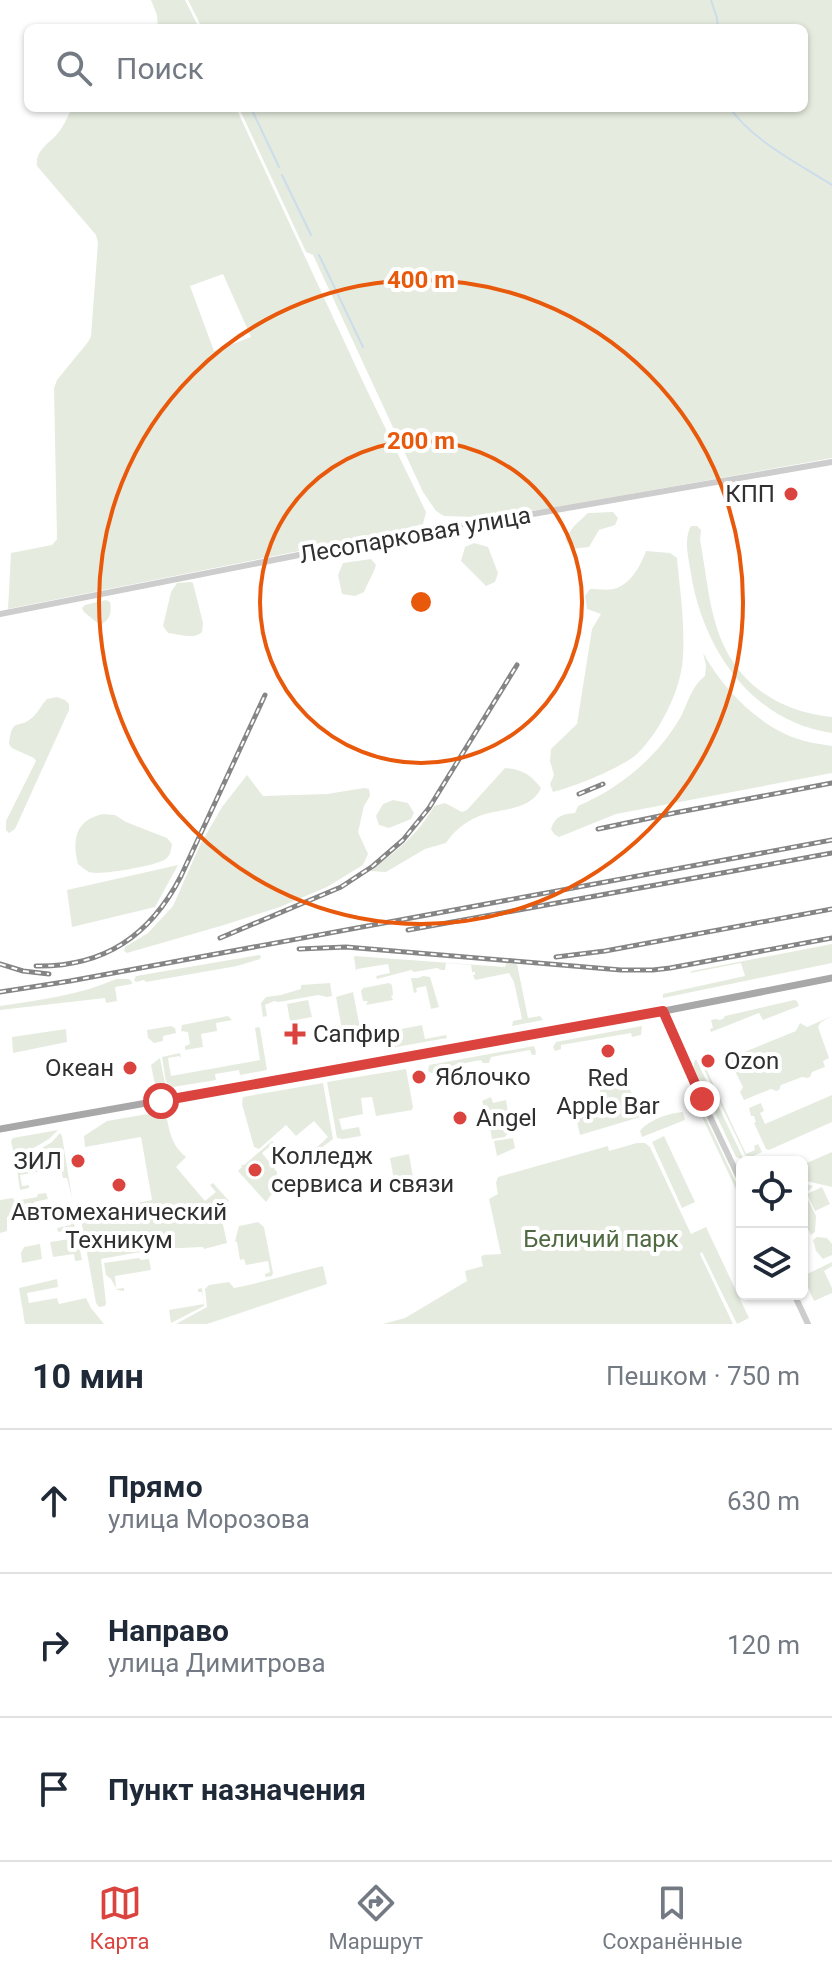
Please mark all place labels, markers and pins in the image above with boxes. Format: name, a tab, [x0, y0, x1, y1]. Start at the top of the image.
place label: КПП	[725, 480, 775, 508]
marker: КПП	[782, 485, 800, 503]
centre of rings	[407, 588, 435, 616]
place label: Сапфир	[313, 1020, 400, 1048]
marker: Сапфир	[284, 1023, 306, 1045]
marker: Red Apple Bar	[599, 1042, 617, 1060]
place label: Ozon	[724, 1047, 779, 1075]
marker: Ozon	[699, 1052, 717, 1070]
place label: Океан	[45, 1054, 114, 1082]
marker: Океан	[121, 1059, 139, 1077]
place label: Яблочко	[435, 1063, 531, 1091]
place label: Red Apple Bar	[556, 1064, 660, 1120]
marker: Яблочко	[410, 1068, 428, 1086]
place label: Angel	[476, 1104, 537, 1132]
marker: Angel	[451, 1109, 469, 1127]
place label: Колледж сервиса и связи	[271, 1142, 454, 1198]
place label: ЗИЛ	[13, 1147, 62, 1175]
marker: ЗИЛ	[69, 1152, 87, 1170]
marker: Колледж сервиса и связи	[246, 1161, 264, 1179]
marker: Автомеханический Техникум	[110, 1176, 128, 1194]
place label: Автомеханический Техникум	[11, 1198, 227, 1254]

